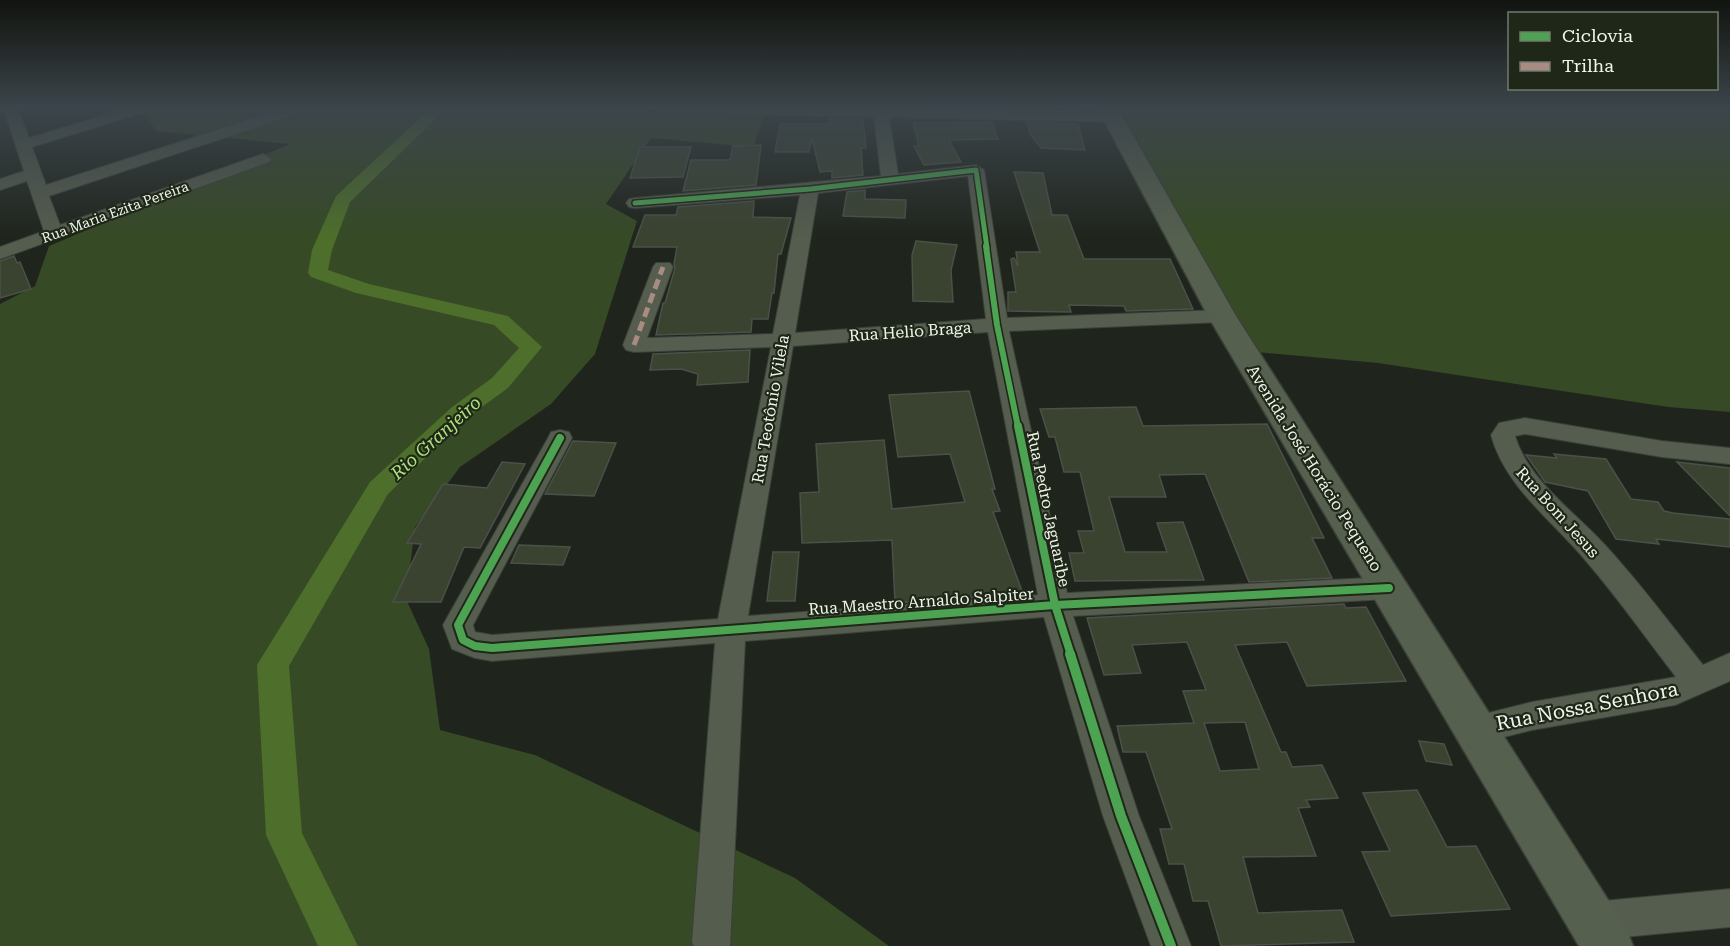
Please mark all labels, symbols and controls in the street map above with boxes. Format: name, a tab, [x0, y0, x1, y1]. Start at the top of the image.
legend	[1508, 12, 1718, 90]
text: Ciclovia	[1562, 25, 1633, 46]
text: Trilha	[1562, 55, 1614, 76]
street label: Rua Maria Ezita Pereira	[39, 178, 191, 246]
street label: Rua Helio Braga	[848, 318, 972, 345]
street label: Rua Teotônio Vilela	[748, 333, 793, 485]
street label: Avenida José Horácio Pequeno	[1243, 362, 1386, 575]
water label: Rio Granjeiro	[386, 392, 485, 484]
street label: Rua Pedro Jaguaribe	[1023, 430, 1074, 589]
street label: Rua Bom Jesus	[1512, 463, 1604, 562]
street label: Rua Maestro Arnaldo Salpiter	[808, 584, 1035, 619]
street label: Rua Nossa Senhora	[1494, 677, 1680, 735]

